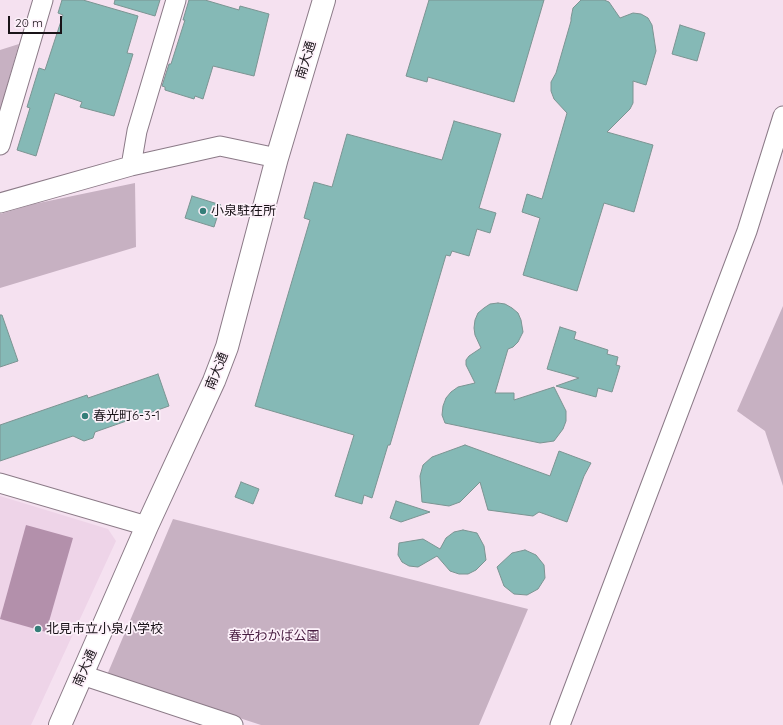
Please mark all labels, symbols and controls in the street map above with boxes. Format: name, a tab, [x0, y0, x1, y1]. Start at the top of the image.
scale bar	[10, 8, 64, 34]
text: 20 m	[15, 15, 43, 30]
street label: 南大通	[293, 39, 319, 81]
place label: 小泉駐在所	[211, 203, 276, 219]
marker: 小泉駐在所	[198, 206, 208, 216]
street label: 南大通	[202, 350, 232, 392]
place label: 春光町6-3-1	[93, 408, 160, 424]
marker: 春光町6-3-1	[80, 411, 90, 421]
place label: 北見市立小泉小学校	[46, 621, 163, 637]
marker: 北見市立小泉小学校	[33, 624, 43, 634]
park label: 春光わかば公園	[229, 628, 319, 644]
street label: 南大通	[70, 647, 100, 689]

